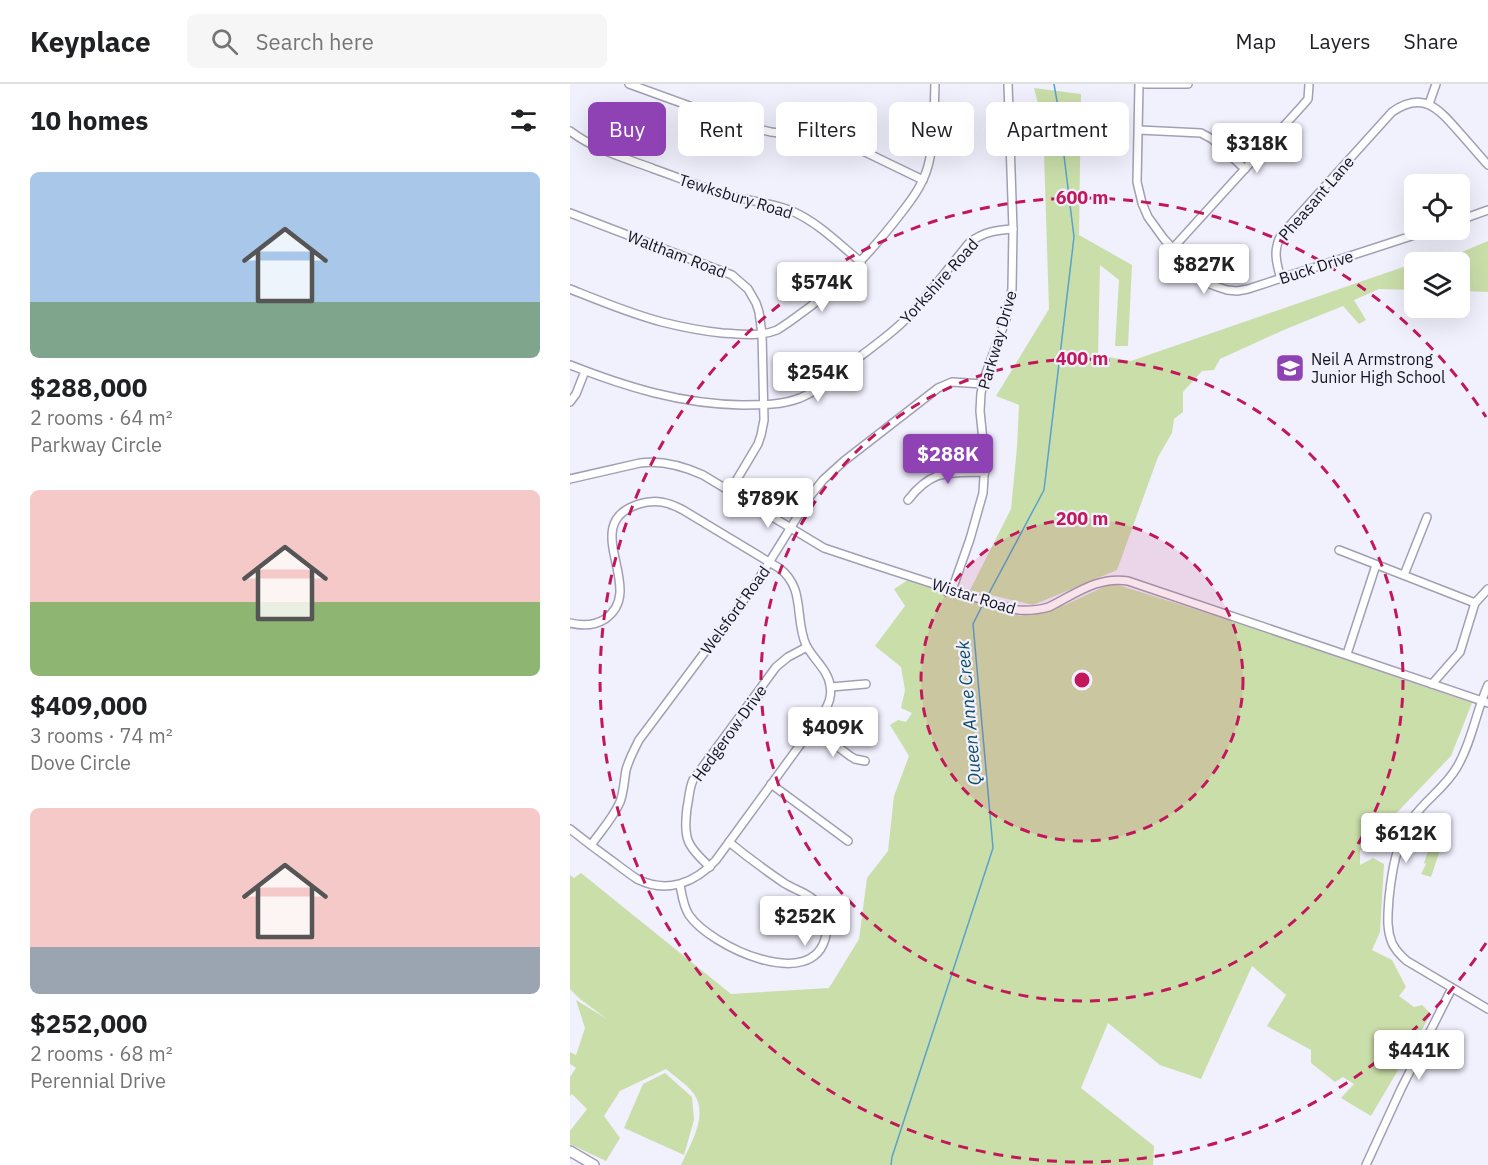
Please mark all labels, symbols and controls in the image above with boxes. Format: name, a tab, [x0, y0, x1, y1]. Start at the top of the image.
search box	[187, 14, 607, 68]
text: Keyplace	[30, 23, 151, 60]
icon: search	[208, 25, 241, 58]
text: Search here	[256, 27, 374, 56]
text: Map	[1236, 27, 1276, 55]
text: Layers	[1309, 27, 1371, 55]
text: Share	[1404, 27, 1458, 55]
chip: Buy	[588, 102, 666, 156]
chip: Rent	[678, 102, 764, 156]
chip: Filters	[776, 102, 877, 156]
chip: New	[889, 102, 974, 156]
chip: Apartment	[986, 102, 1129, 156]
text: 10 homes	[30, 103, 148, 137]
icon: filters	[507, 104, 540, 137]
pin: $318K	[1215, 123, 1299, 174]
text: $318K	[1226, 129, 1288, 156]
street label: Pheasant Lane	[1274, 152, 1358, 244]
street label: Tewksbury Road	[677, 169, 795, 223]
map controls	[1404, 174, 1470, 318]
button: locate	[1404, 174, 1470, 240]
text: 600 m	[1056, 186, 1108, 209]
icon: home	[231, 211, 339, 319]
street label: Waltham Road	[625, 226, 729, 282]
street label: Yorkshire Road	[895, 234, 983, 328]
pin: $827K	[1162, 244, 1246, 295]
street label: Buck Drive	[1276, 246, 1356, 288]
text: $827K	[1173, 250, 1235, 277]
button: layers	[1404, 252, 1470, 318]
pin: $574K	[780, 262, 864, 313]
text: $574K	[791, 268, 853, 295]
street label: Parkway Drive	[973, 288, 1021, 392]
text: 400 m	[1056, 347, 1108, 370]
place label: Neil A Armstrong Junior High School	[1311, 349, 1445, 387]
pin: $254K	[776, 352, 860, 403]
school or university icon: Neil A Armstrong Junior High School	[1274, 352, 1306, 384]
text: $254K	[787, 358, 849, 385]
text: $288,000	[30, 370, 147, 404]
text: 2 rooms · 64 m²	[30, 404, 173, 431]
text: Parkway Circle	[30, 431, 162, 458]
pin: $288K	[906, 434, 990, 485]
text: $288K	[917, 440, 979, 467]
pin: $789K	[726, 478, 810, 529]
text: $789K	[737, 484, 799, 511]
text: 200 m	[1056, 507, 1108, 530]
icon: home	[231, 529, 339, 637]
street label: Welsford Road	[696, 562, 774, 658]
street label: Wistar Road	[930, 574, 1018, 618]
water label: Queen Anne Creek	[951, 639, 986, 786]
centre of rings	[1072, 670, 1092, 690]
street label: Hedgerow Drive	[687, 681, 771, 785]
text: $409,000	[30, 688, 147, 722]
pin: $409K	[791, 707, 875, 758]
text: $409K	[802, 713, 864, 740]
text: 3 rooms · 74 m²	[30, 722, 173, 749]
text: Dove Circle	[30, 749, 131, 776]
pin: $612K	[1364, 813, 1448, 864]
text: $612K	[1375, 819, 1437, 846]
icon: home	[231, 847, 339, 955]
pin: $252K	[763, 896, 847, 947]
text: $252K	[774, 902, 836, 929]
text: $252,000	[30, 1006, 147, 1040]
pin: $441K	[1377, 1030, 1461, 1081]
text: $441K	[1388, 1036, 1450, 1063]
text: 2 rooms · 68 m²	[30, 1040, 173, 1067]
text: Perennial Drive	[30, 1067, 166, 1094]

